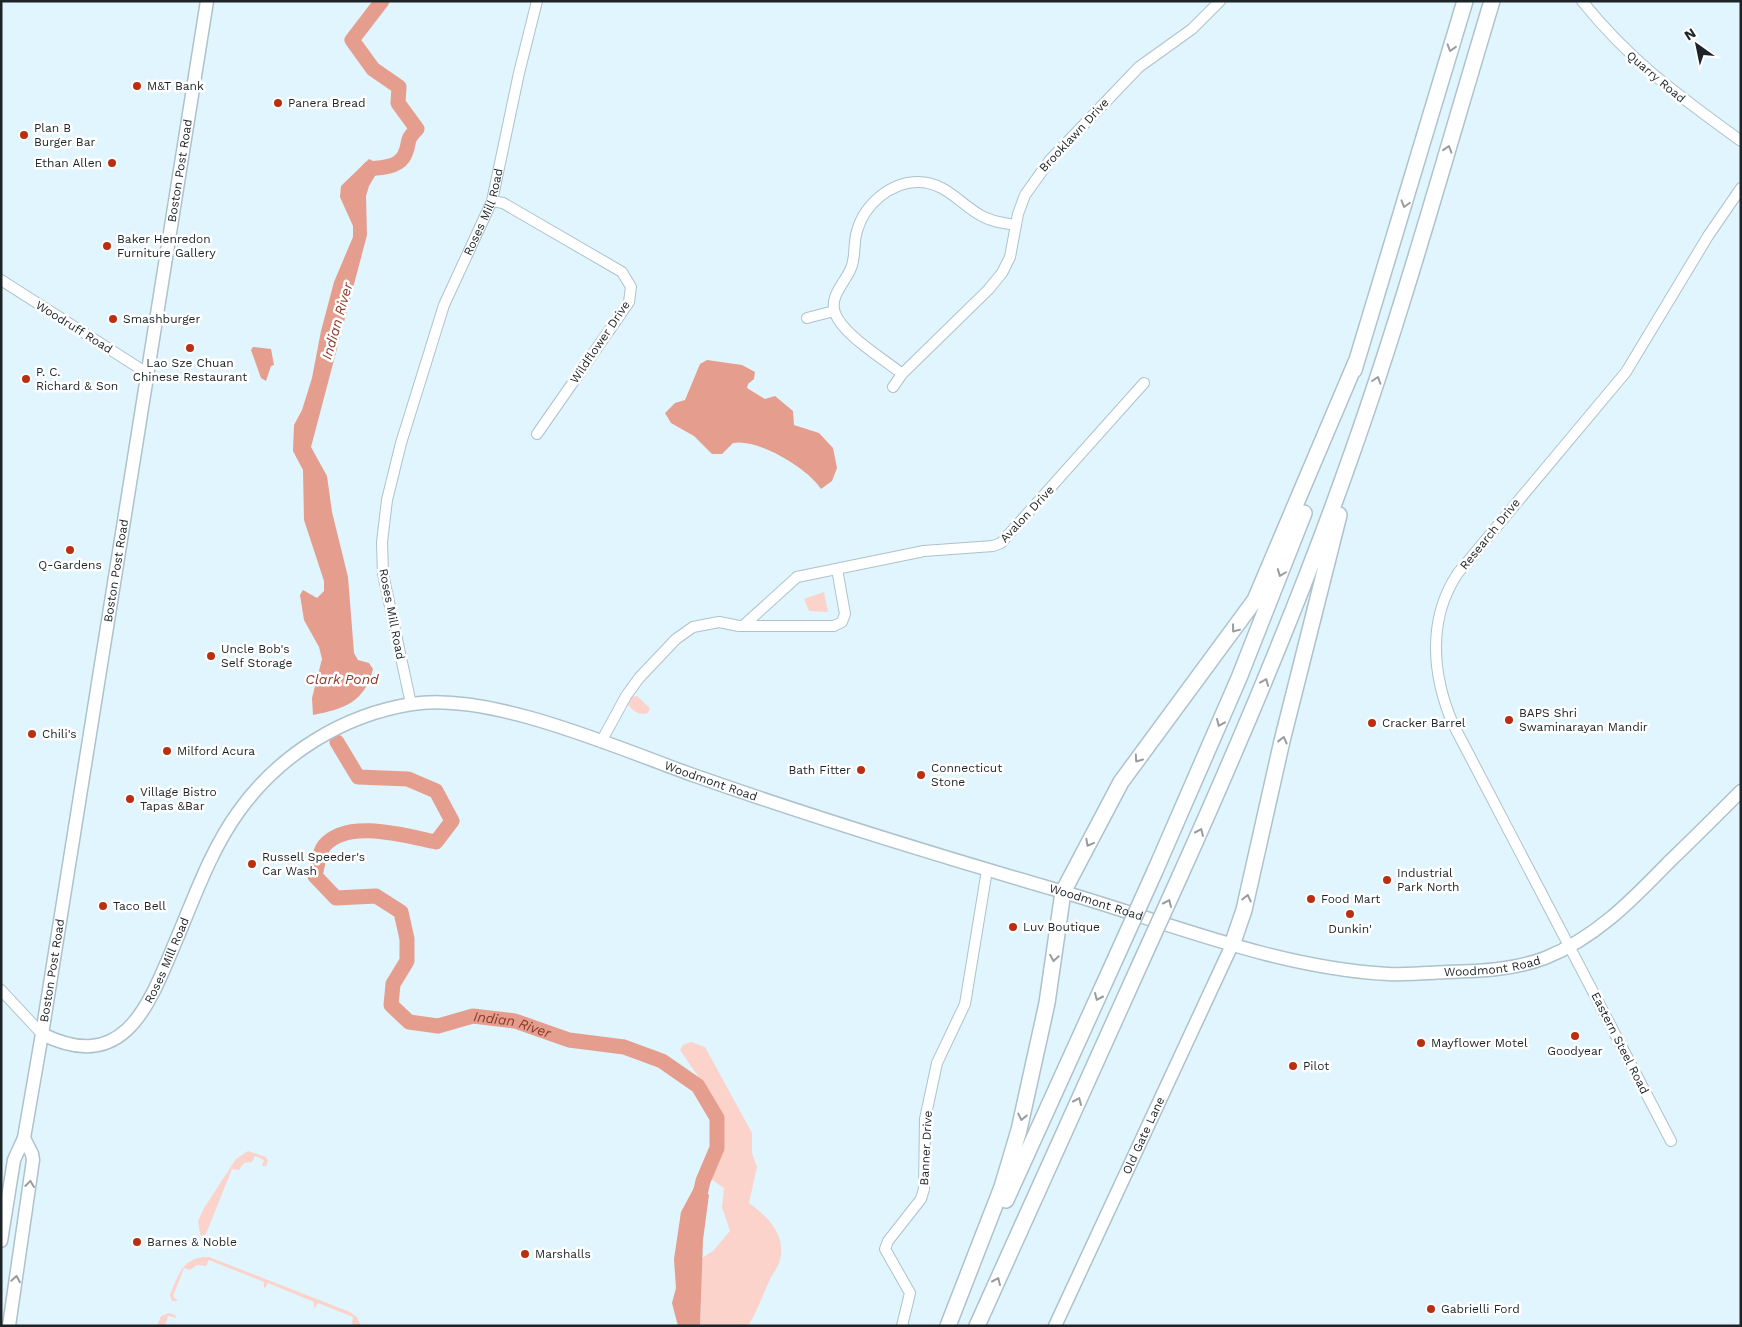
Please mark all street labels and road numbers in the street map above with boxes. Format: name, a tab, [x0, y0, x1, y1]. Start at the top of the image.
street label: Quarry Road	[1624, 48, 1688, 106]
street label: Brooklawn Drive	[1036, 95, 1112, 175]
street label: Boston Post Road	[165, 118, 195, 223]
street label: Roses Mill Road	[461, 167, 506, 258]
street label: Woodruff Road	[33, 298, 115, 356]
street label: Wildflower Drive	[567, 298, 633, 386]
street label: Avalon Drive	[997, 483, 1057, 545]
street label: Research Drive	[1457, 496, 1523, 572]
street label: Boston Post Road	[101, 518, 131, 623]
street label: Roses Mill Road	[376, 567, 408, 661]
street label: Woodmont Road	[663, 758, 759, 804]
street label: Woodmont Road	[1048, 881, 1145, 924]
street label: Roses Mill Road	[142, 915, 192, 1006]
street label: Boston Post Road	[37, 918, 67, 1023]
street label: Woodmont Road	[1444, 953, 1542, 979]
street label: Eastern Steel Road	[1588, 990, 1652, 1096]
street label: Old Gate Lane	[1119, 1094, 1168, 1177]
street label: Banner Drive	[917, 1110, 935, 1186]

